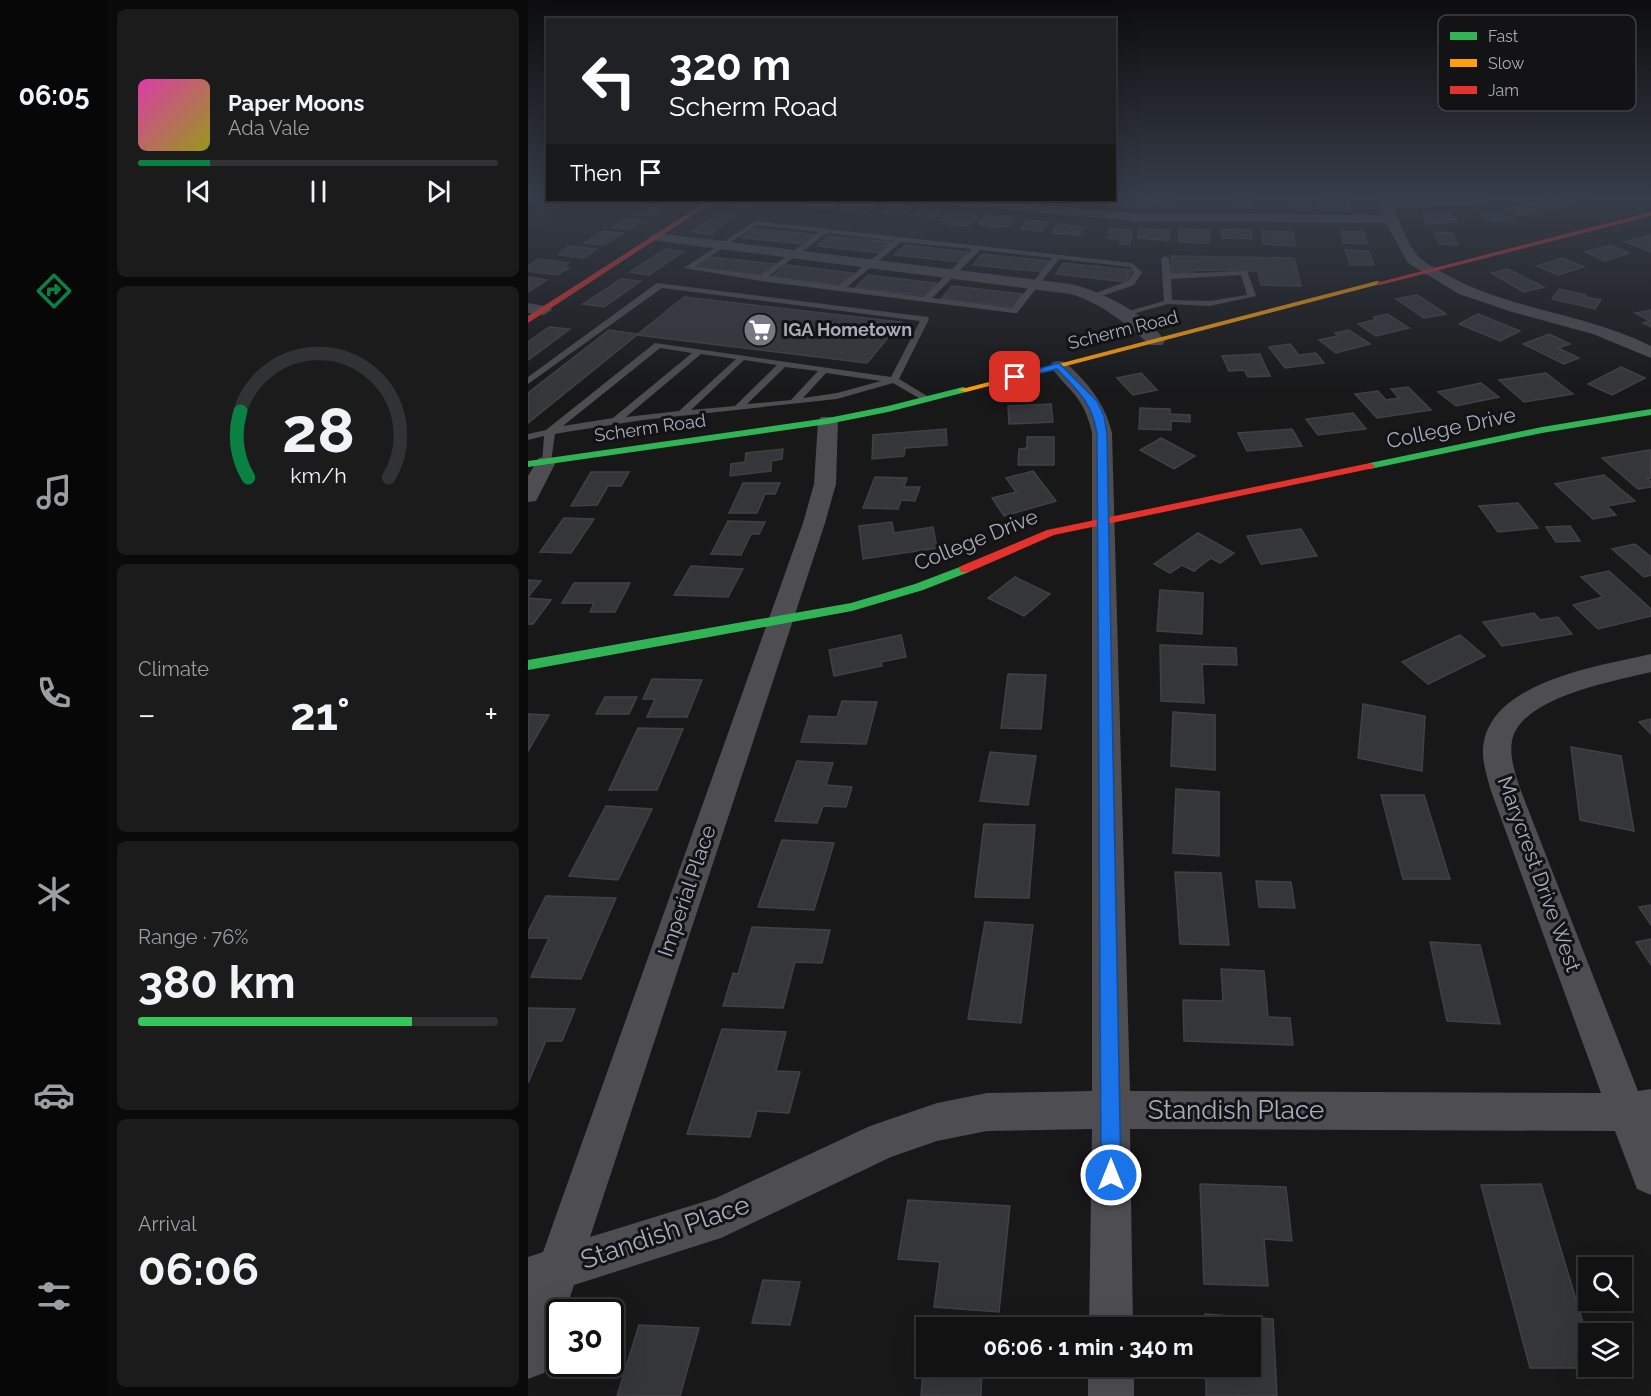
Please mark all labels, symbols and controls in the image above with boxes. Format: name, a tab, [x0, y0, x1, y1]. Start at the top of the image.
legend	[1438, 15, 1636, 111]
text: Fast	[1488, 27, 1519, 46]
text: 320 m	[669, 41, 791, 90]
icon: left	[570, 42, 648, 120]
text: Slow	[1488, 54, 1524, 73]
text: 06:05	[18, 80, 90, 111]
text: Jam	[1488, 81, 1519, 100]
text: Paper Moons	[228, 90, 364, 116]
text: Scherm Road	[669, 91, 838, 122]
text: Ada Vale	[228, 116, 310, 140]
icon: arrive	[634, 156, 667, 189]
text: Then	[570, 160, 622, 186]
icon: previous	[182, 175, 215, 208]
icon: pause	[302, 175, 335, 208]
icon: next	[422, 175, 455, 208]
icon: directions	[33, 270, 75, 312]
street label: Scherm Road	[1066, 306, 1180, 353]
supermarket icon: IGA Hometown	[742, 312, 778, 348]
place label: IGA Hometown	[783, 319, 912, 340]
pin	[989, 351, 1040, 402]
icon: arrive	[998, 360, 1031, 393]
text: 28	[282, 393, 354, 467]
street label: College Drive	[1384, 402, 1518, 453]
street label: Scherm Road	[593, 409, 707, 446]
text: km/h	[290, 463, 346, 488]
icon: music	[33, 471, 75, 513]
street label: College Drive	[910, 503, 1041, 576]
text: Climate	[138, 657, 209, 681]
icon: phone	[33, 672, 75, 714]
text: 21°	[290, 688, 350, 741]
text: −	[138, 695, 156, 734]
text: +	[484, 695, 498, 734]
street label: Marycrest Drive West	[1492, 773, 1587, 975]
street label: Imperial Place	[652, 822, 721, 960]
icon: climate	[33, 873, 75, 915]
text: Range · 76%	[138, 925, 249, 949]
text: 380 km	[138, 956, 296, 1009]
icon: car	[33, 1074, 75, 1116]
street label: Standish Place	[1148, 1095, 1324, 1125]
position arrow	[1079, 1143, 1143, 1207]
street label: Standish Place	[577, 1189, 753, 1275]
text: Arrival	[138, 1212, 197, 1236]
text: 06:06	[138, 1243, 259, 1296]
map controls	[1578, 1257, 1632, 1377]
button: search	[1578, 1257, 1632, 1311]
icon: filters	[33, 1275, 75, 1317]
speed limit sign: 30	[546, 1299, 624, 1377]
button: layers	[1578, 1323, 1632, 1377]
text: 06:06 · 1 min · 340 m	[984, 1334, 1193, 1360]

